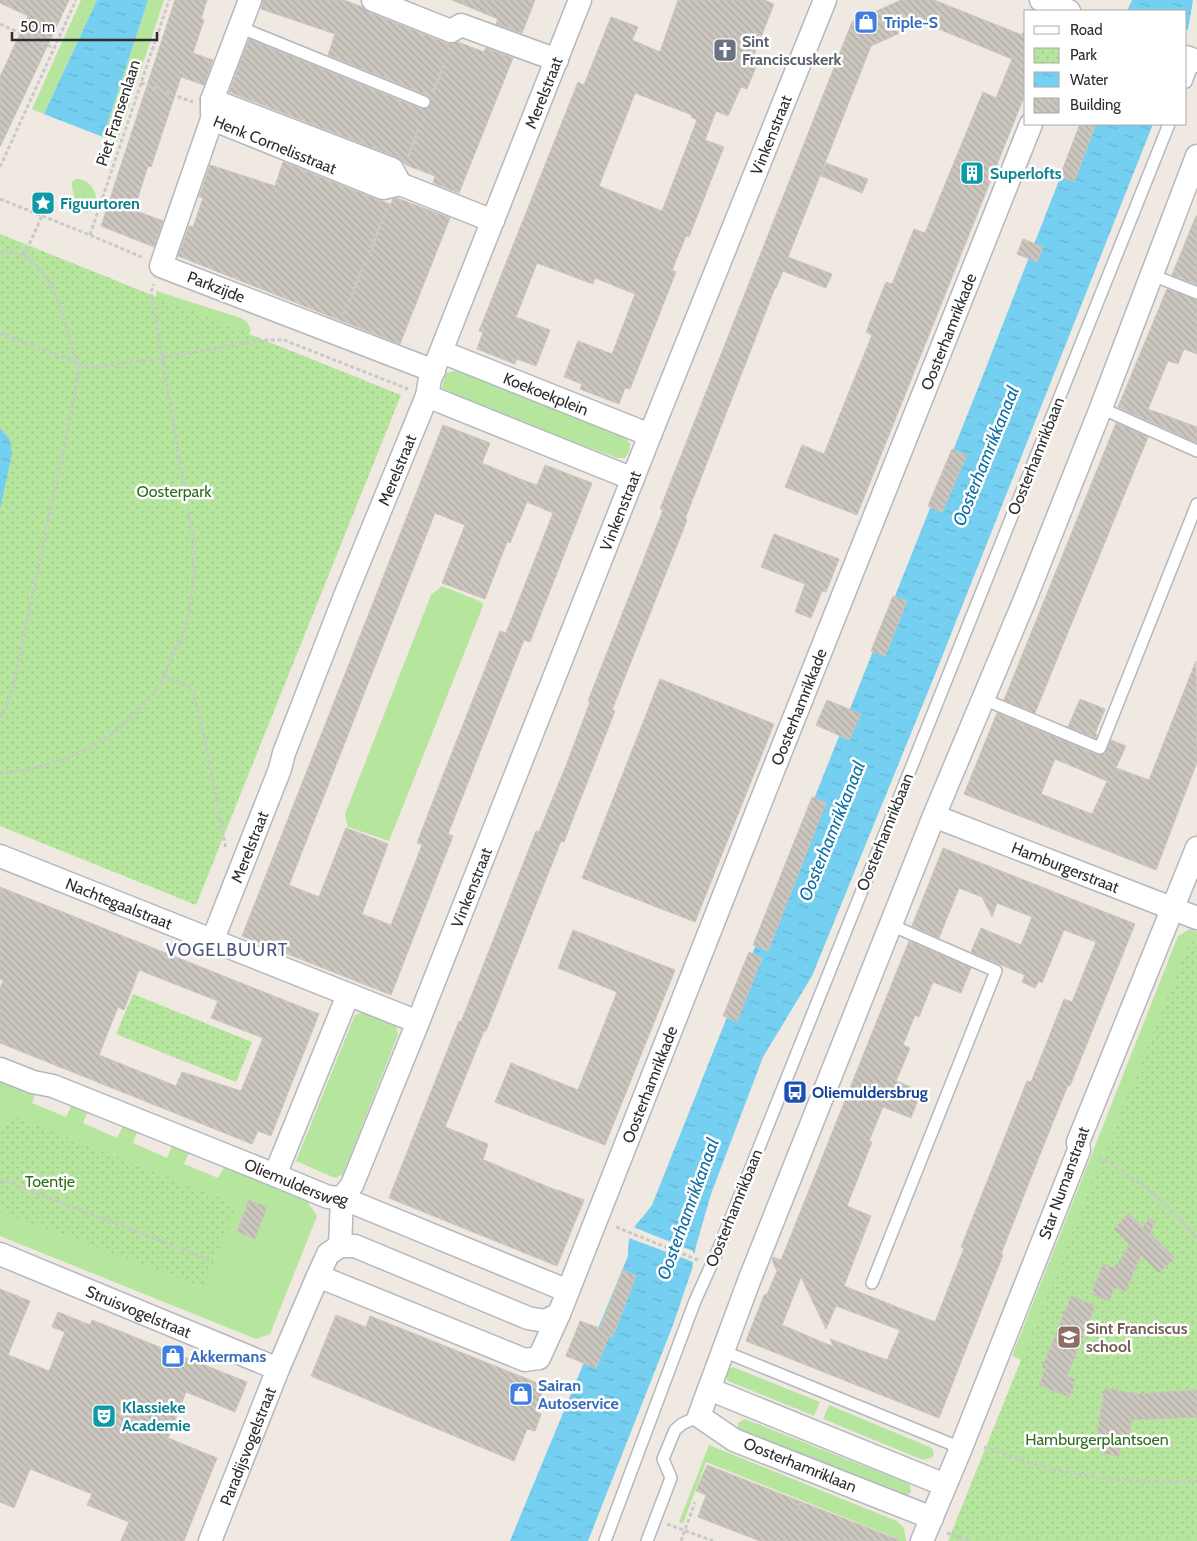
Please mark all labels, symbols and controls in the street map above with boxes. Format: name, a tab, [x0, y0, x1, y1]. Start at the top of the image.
shop icon: Triple-S	[853, 9, 879, 35]
scale bar	[12, 10, 158, 42]
legend	[1024, 10, 1187, 125]
place label: Triple-S	[884, 13, 938, 32]
text: 50 m	[20, 18, 55, 36]
text: Road	[1070, 21, 1103, 39]
place label: Sint Franciscuskerk	[742, 32, 842, 69]
church icon: Sint Franciscuskerk	[712, 37, 738, 63]
text: Park	[1070, 46, 1097, 64]
street label: Merelstraat	[521, 54, 566, 131]
street label: Piet Fransenlaan	[92, 57, 144, 169]
text: Water	[1070, 71, 1108, 89]
street label: Vinkenstraat	[746, 92, 796, 178]
text: Building	[1070, 96, 1121, 114]
street label: Henk Cornelisstraat	[211, 111, 340, 178]
building icon: Superlofts	[959, 160, 985, 186]
place label: Superlofts	[990, 164, 1062, 183]
place icon: Figuurtoren	[30, 190, 56, 216]
place label: Figuurtoren	[60, 194, 140, 213]
street label: Parkzijde	[184, 267, 248, 307]
street label: Oosterhamrikkade	[916, 270, 980, 393]
street label: Koekoekplein	[501, 368, 591, 419]
water label: Oosterhamrikkanaal	[948, 382, 1024, 529]
street label: Oosterhamrikbaan	[1004, 394, 1068, 518]
street label: Merelstraat	[374, 431, 420, 508]
street label: Vinkenstraat	[596, 467, 645, 554]
park label: Oosterpark	[136, 482, 212, 501]
street label: Oosterhamrikkade	[767, 646, 830, 768]
water label: Oosterhamrikkanaal	[794, 757, 870, 904]
street label: Oosterhamrikbaan	[853, 770, 917, 894]
street label: Merelstraat	[227, 808, 272, 885]
street label: Hamburgerstraat	[1009, 838, 1123, 897]
street label: Vinkenstraat	[447, 844, 496, 930]
street label: Nachtegaalstraat	[63, 874, 175, 933]
district label: VOGELBUURT	[166, 939, 288, 961]
street label: Oosterhamrikkade	[618, 1023, 681, 1146]
bus stop icon: Oliemuldersbrug	[782, 1079, 808, 1105]
place label: Oliemuldersbrug	[812, 1083, 928, 1102]
street label: Star Numanstraat	[1035, 1124, 1093, 1242]
water label: Oosterhamrikkanaal	[652, 1135, 724, 1283]
street label: Oosterhamrikbaan	[702, 1146, 766, 1270]
street label: Oliemuldersweg	[242, 1154, 353, 1210]
park label: Toentje	[25, 1172, 75, 1191]
street label: Struisvogelstraat	[83, 1281, 195, 1342]
place label: Sint Franciscus school	[1086, 1319, 1188, 1356]
school or university icon: Sint Franciscus school	[1056, 1324, 1082, 1350]
shop icon: Akkermans	[160, 1343, 186, 1369]
place label: Akkermans	[190, 1347, 266, 1366]
place label: Sairan Autoservice	[538, 1376, 619, 1413]
shop icon: Sairan Autoservice	[508, 1381, 534, 1407]
street label: Paradijsvogelstraat	[216, 1384, 280, 1508]
place label: Klassieke Academie	[122, 1398, 190, 1435]
theatre icon: Klassieke Academie	[91, 1403, 117, 1429]
park label: Hamburgerplantsoen	[1025, 1430, 1169, 1449]
street label: Oosterhamriklaan	[741, 1434, 859, 1496]

